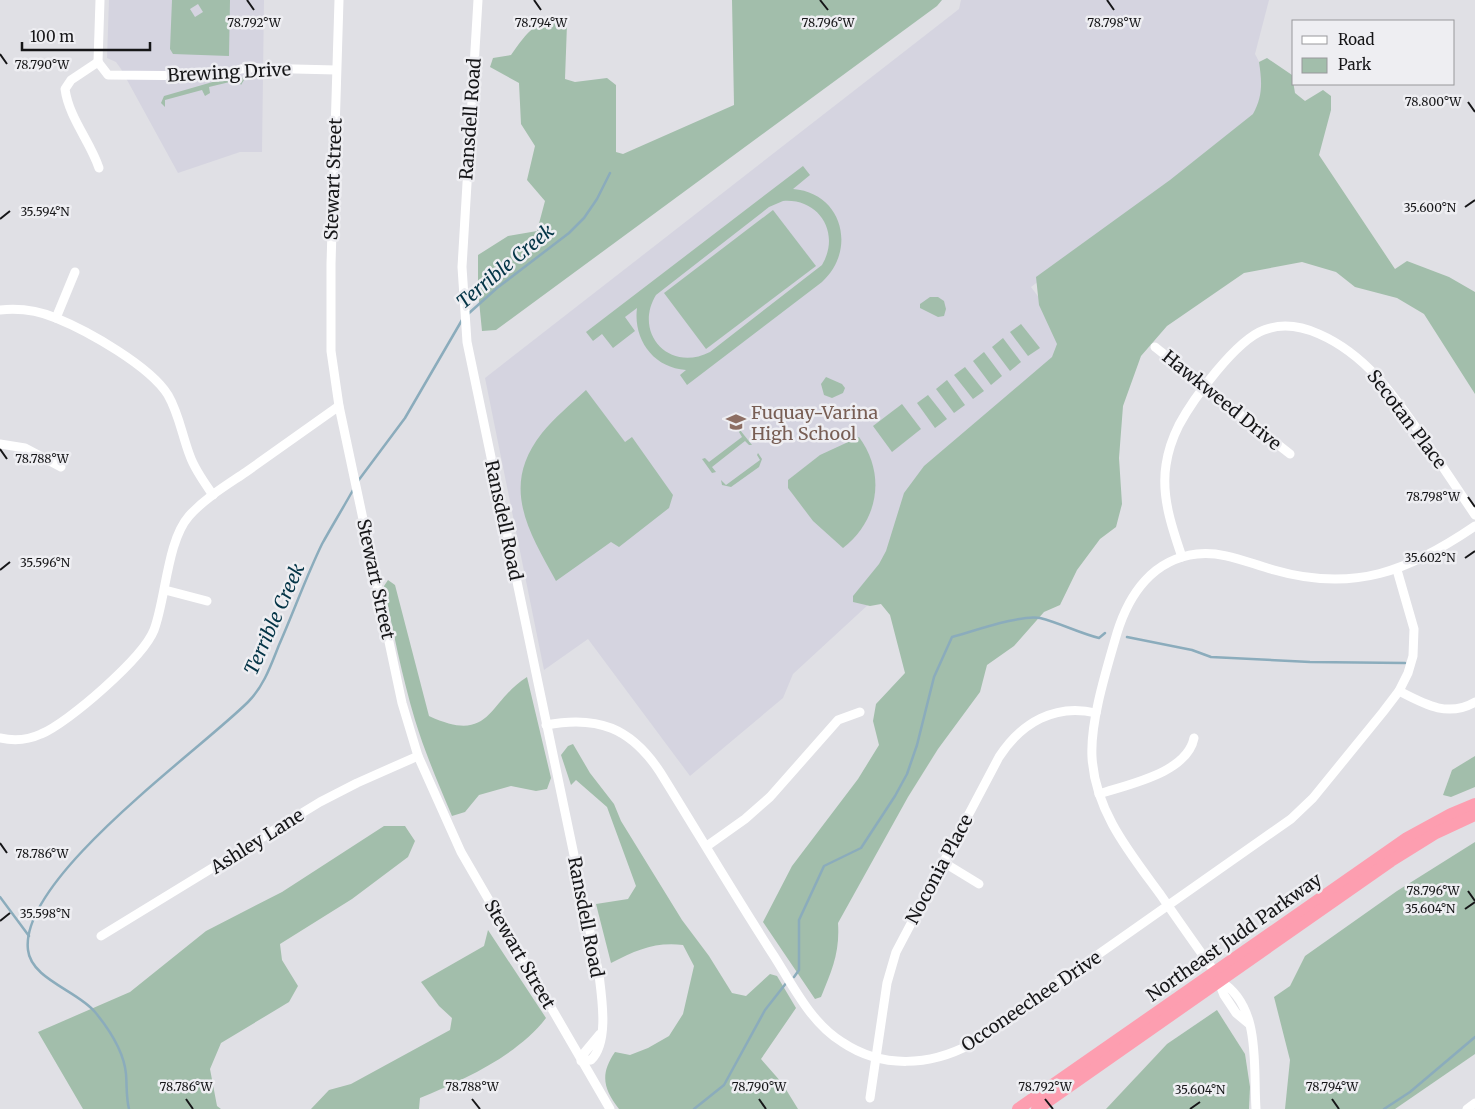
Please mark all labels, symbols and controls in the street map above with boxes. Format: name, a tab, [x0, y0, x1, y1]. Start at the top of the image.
text: 78.792°W	[227, 15, 282, 30]
text: 78.794°W	[515, 15, 568, 30]
text: 78.796°W	[801, 15, 856, 30]
text: 78.798°W	[1087, 15, 1142, 30]
scale bar	[22, 20, 150, 52]
legend	[1292, 20, 1455, 85]
text: 100 m	[30, 27, 74, 46]
text: Road	[1338, 30, 1374, 49]
text: Park	[1338, 55, 1372, 74]
text: 78.790°W	[15, 57, 70, 72]
street label: Brewing Drive	[166, 57, 292, 87]
street label: Ransdell Road	[454, 57, 486, 181]
text: 78.800°W	[1405, 94, 1462, 109]
street label: Stewart Street	[319, 117, 347, 241]
text: 35.600°N	[1404, 200, 1457, 215]
text: 35.594°N	[20, 204, 70, 219]
water label: Terrible Creek	[452, 218, 559, 314]
street label: Hawkweed Drive	[1158, 345, 1286, 455]
street label: Secotan Place	[1362, 365, 1452, 473]
place label: Fuquay-Varina High School	[751, 401, 878, 445]
school or university icon: Fuquay-Varina High School	[725, 411, 747, 433]
text: 78.788°W	[15, 451, 70, 466]
street label: Ransdell Road	[480, 458, 528, 582]
text: 78.798°W	[1406, 489, 1461, 504]
street label: Stewart Street	[352, 517, 400, 641]
text: 35.602°N	[1404, 550, 1456, 565]
text: 35.596°N	[20, 555, 71, 570]
water label: Terrible Creek	[239, 559, 310, 678]
street label: Ashley Lane	[205, 803, 308, 879]
street label: Noconia Place	[900, 810, 978, 928]
text: 78.786°W	[16, 846, 69, 861]
street label: Ransdell Road	[563, 855, 609, 979]
street label: Northeast Judd Parkway	[1142, 867, 1326, 1006]
text: 78.796°W	[1406, 883, 1461, 898]
street label: Stewart Street	[479, 895, 561, 1013]
text: 35.604°N	[1405, 901, 1456, 916]
text: 35.598°N	[20, 906, 71, 921]
street label: Occoneechee Drive	[957, 946, 1105, 1056]
text: 78.786°W	[160, 1079, 213, 1094]
text: 78.788°W	[445, 1079, 500, 1094]
text: 78.790°W	[732, 1079, 787, 1094]
text: 78.792°W	[1018, 1079, 1073, 1094]
text: 78.794°W	[1306, 1079, 1359, 1094]
text: 35.604°N	[1175, 1082, 1226, 1097]

